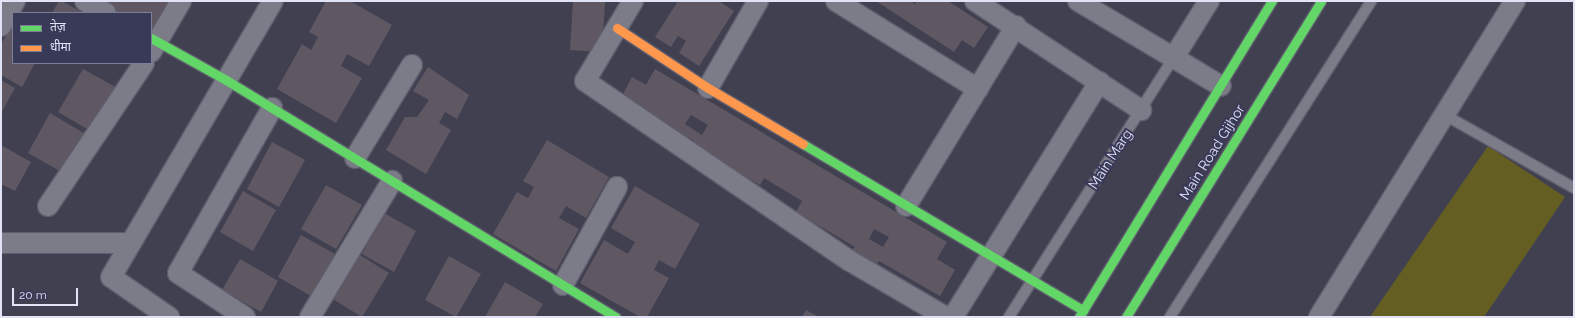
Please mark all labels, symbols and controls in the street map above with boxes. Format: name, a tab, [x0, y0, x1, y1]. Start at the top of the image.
legend	[12, 12, 152, 64]
text: तेज़	[50, 20, 66, 34]
text: धीमा	[50, 40, 71, 54]
street label: Main Road Gijhor	[1176, 101, 1248, 203]
street label: Main Marg	[1084, 126, 1136, 192]
scale bar	[14, 280, 80, 306]
text: 20 m	[19, 288, 47, 302]

